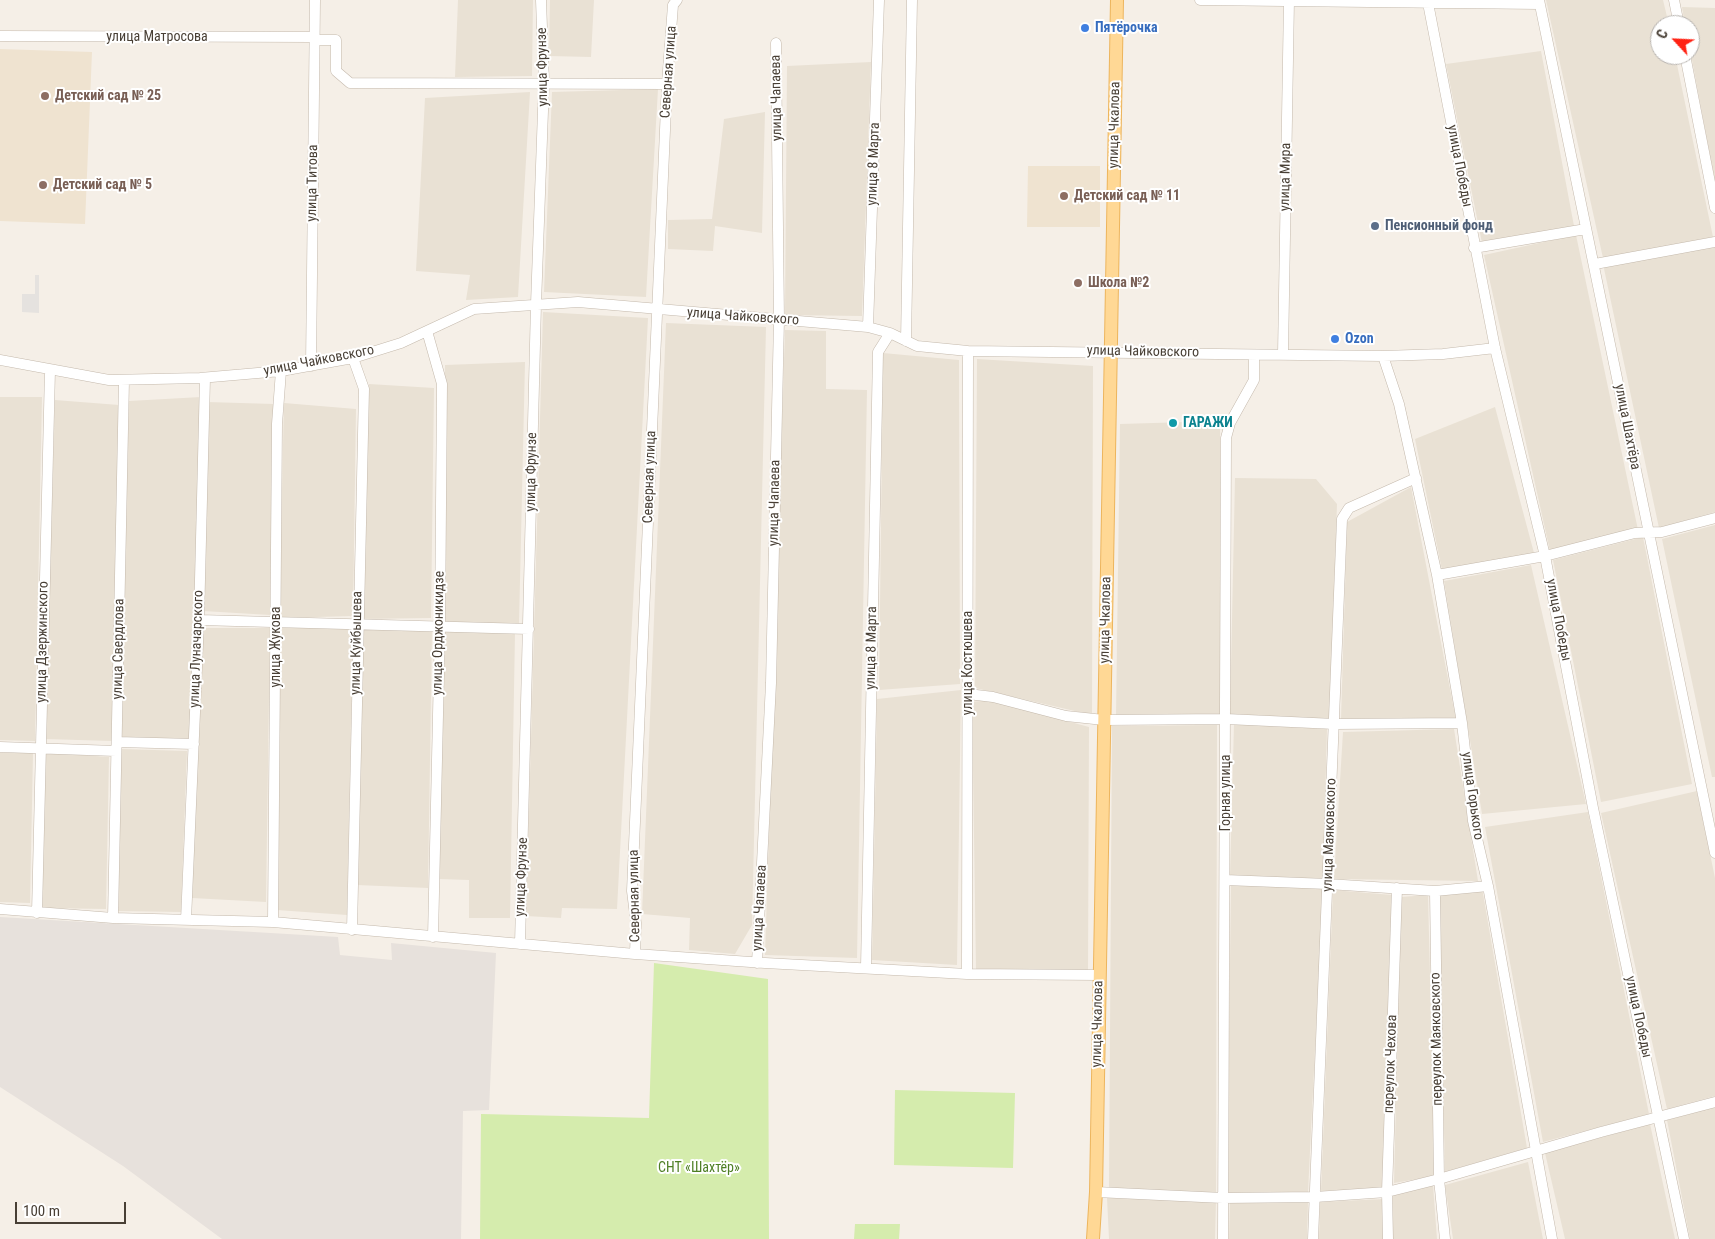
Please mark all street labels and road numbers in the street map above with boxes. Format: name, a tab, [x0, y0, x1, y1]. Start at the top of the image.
street label: Северная улица	[657, 25, 681, 119]
street label: улица Фрунзе	[534, 27, 552, 107]
street label: улица Матросова	[106, 29, 208, 45]
street label: улица Чапаева	[768, 55, 786, 141]
street label: улица Чкалова	[1106, 81, 1124, 169]
street label: улица 8 Марта	[864, 122, 884, 206]
street label: улица Победы	[1443, 124, 1475, 208]
street label: улица Мира	[1277, 143, 1295, 211]
street label: улица Титова	[304, 144, 322, 222]
street label: улица Чайковского	[686, 305, 800, 329]
street label: улица Чайковского	[262, 342, 376, 380]
street label: улица Чайковского	[1087, 343, 1199, 361]
street label: улица Шахтёра	[1610, 383, 1644, 471]
street label: Северная улица	[640, 430, 660, 524]
street label: улица Фрунзе	[523, 432, 541, 512]
street label: улица Чапаева	[766, 460, 784, 546]
street label: улица Орджоникидзе	[430, 571, 448, 695]
street label: улица Чкалова	[1097, 576, 1115, 664]
street label: улица Победы	[1542, 578, 1574, 662]
street label: улица Дзержинского	[34, 581, 52, 703]
street label: улица Луначарского	[187, 590, 207, 708]
street label: улица Куйбышева	[348, 591, 366, 695]
street label: улица Свердлова	[110, 598, 128, 700]
street label: улица Жукова	[268, 606, 284, 688]
street label: улица 8 Марта	[863, 606, 881, 690]
street label: улица Костюшева	[960, 611, 976, 715]
street label: улица Горького	[1457, 751, 1487, 841]
street label: Горная улица	[1218, 754, 1234, 832]
street label: улица Маяковского	[1320, 778, 1340, 892]
street label: улица Фрунзе	[512, 837, 532, 917]
street label: Северная улица	[626, 850, 644, 942]
street label: улица Чапаева	[749, 864, 771, 952]
street label: переулок Маяковского	[1427, 972, 1447, 1106]
street label: улица Победы	[1621, 975, 1655, 1059]
street label: улица Чкалова	[1089, 980, 1107, 1068]
street label: переулок Чехова	[1381, 1014, 1401, 1114]

